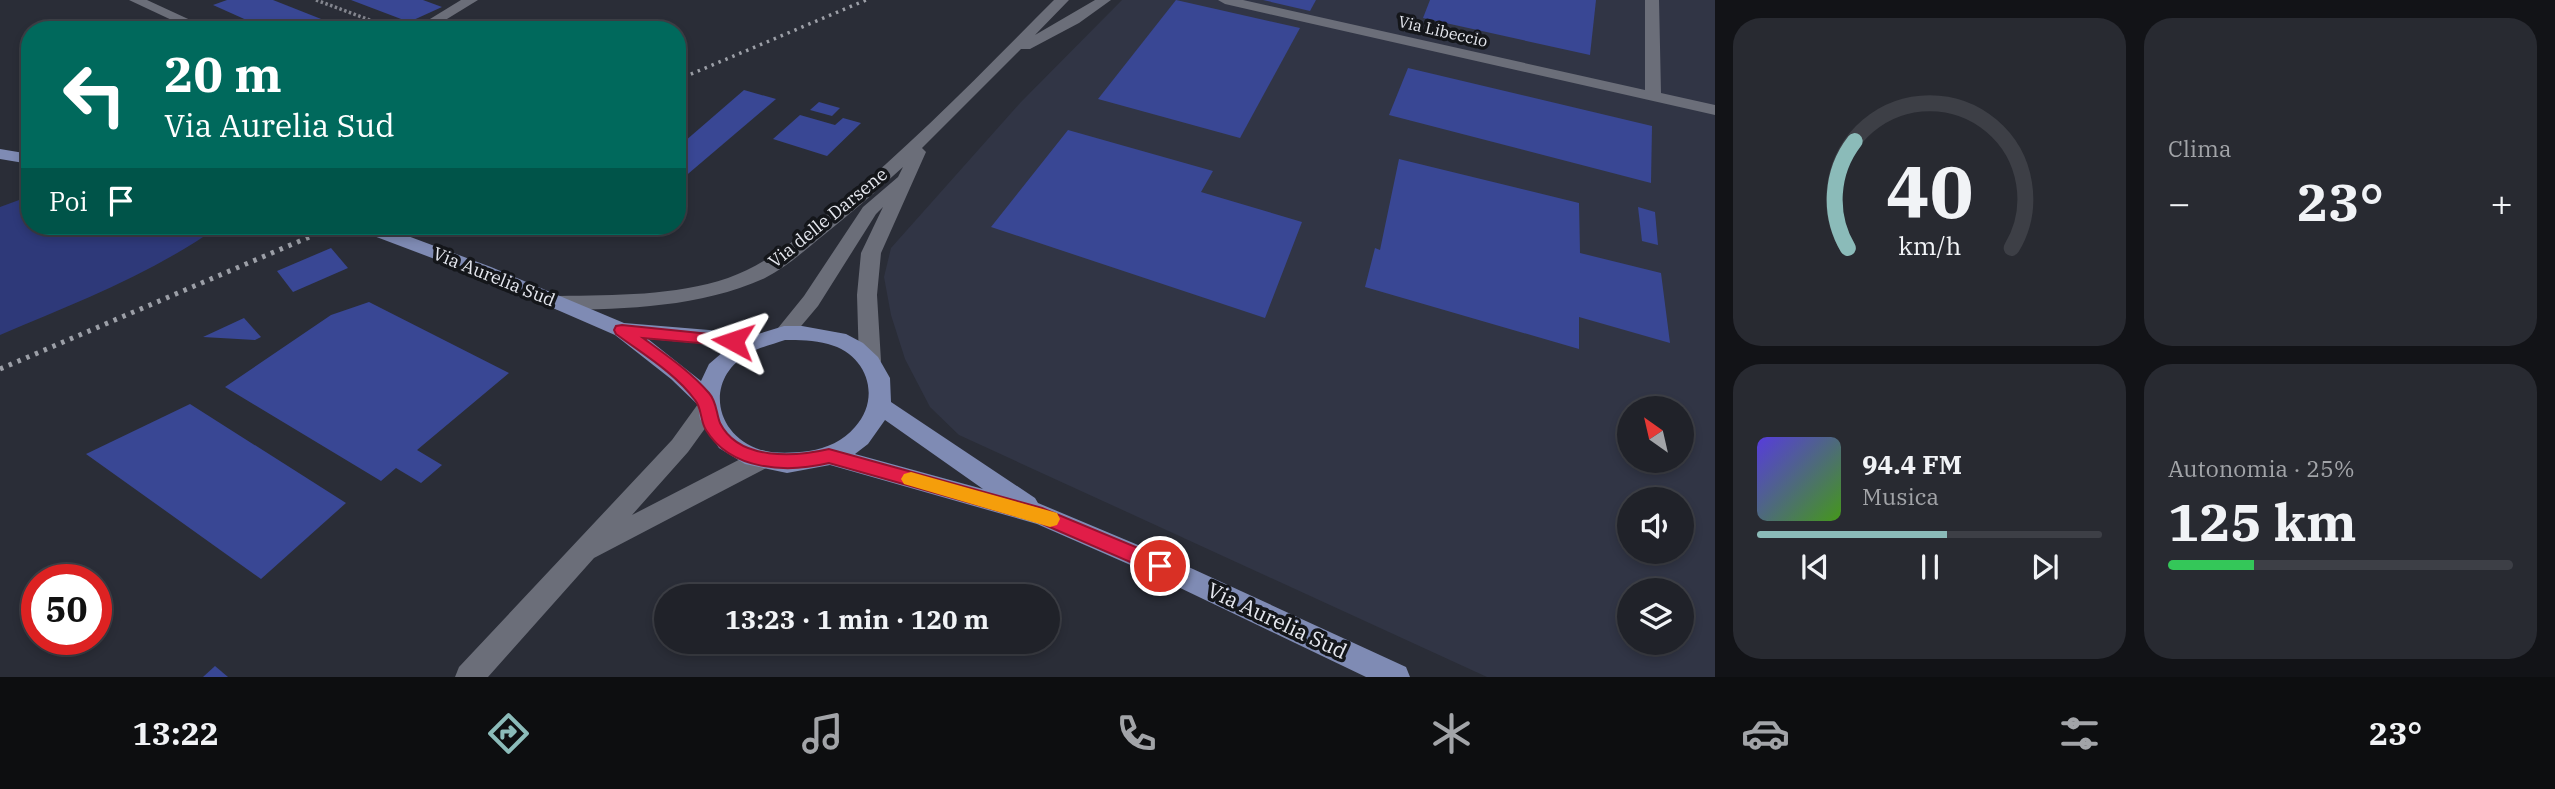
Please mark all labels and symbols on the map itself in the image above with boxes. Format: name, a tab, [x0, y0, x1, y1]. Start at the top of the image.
street label: Via Libeccio	[1396, 11, 1490, 51]
street label: Via delle Darsene	[763, 163, 892, 273]
street label: Via Aurelia Sud	[430, 242, 559, 312]
position arrow	[696, 304, 770, 378]
north arrow	[1617, 396, 1694, 472]
pin	[1130, 536, 1190, 596]
speed limit sign: 50	[21, 564, 112, 655]
street label: Via Aurelia Sud	[1203, 575, 1352, 665]

